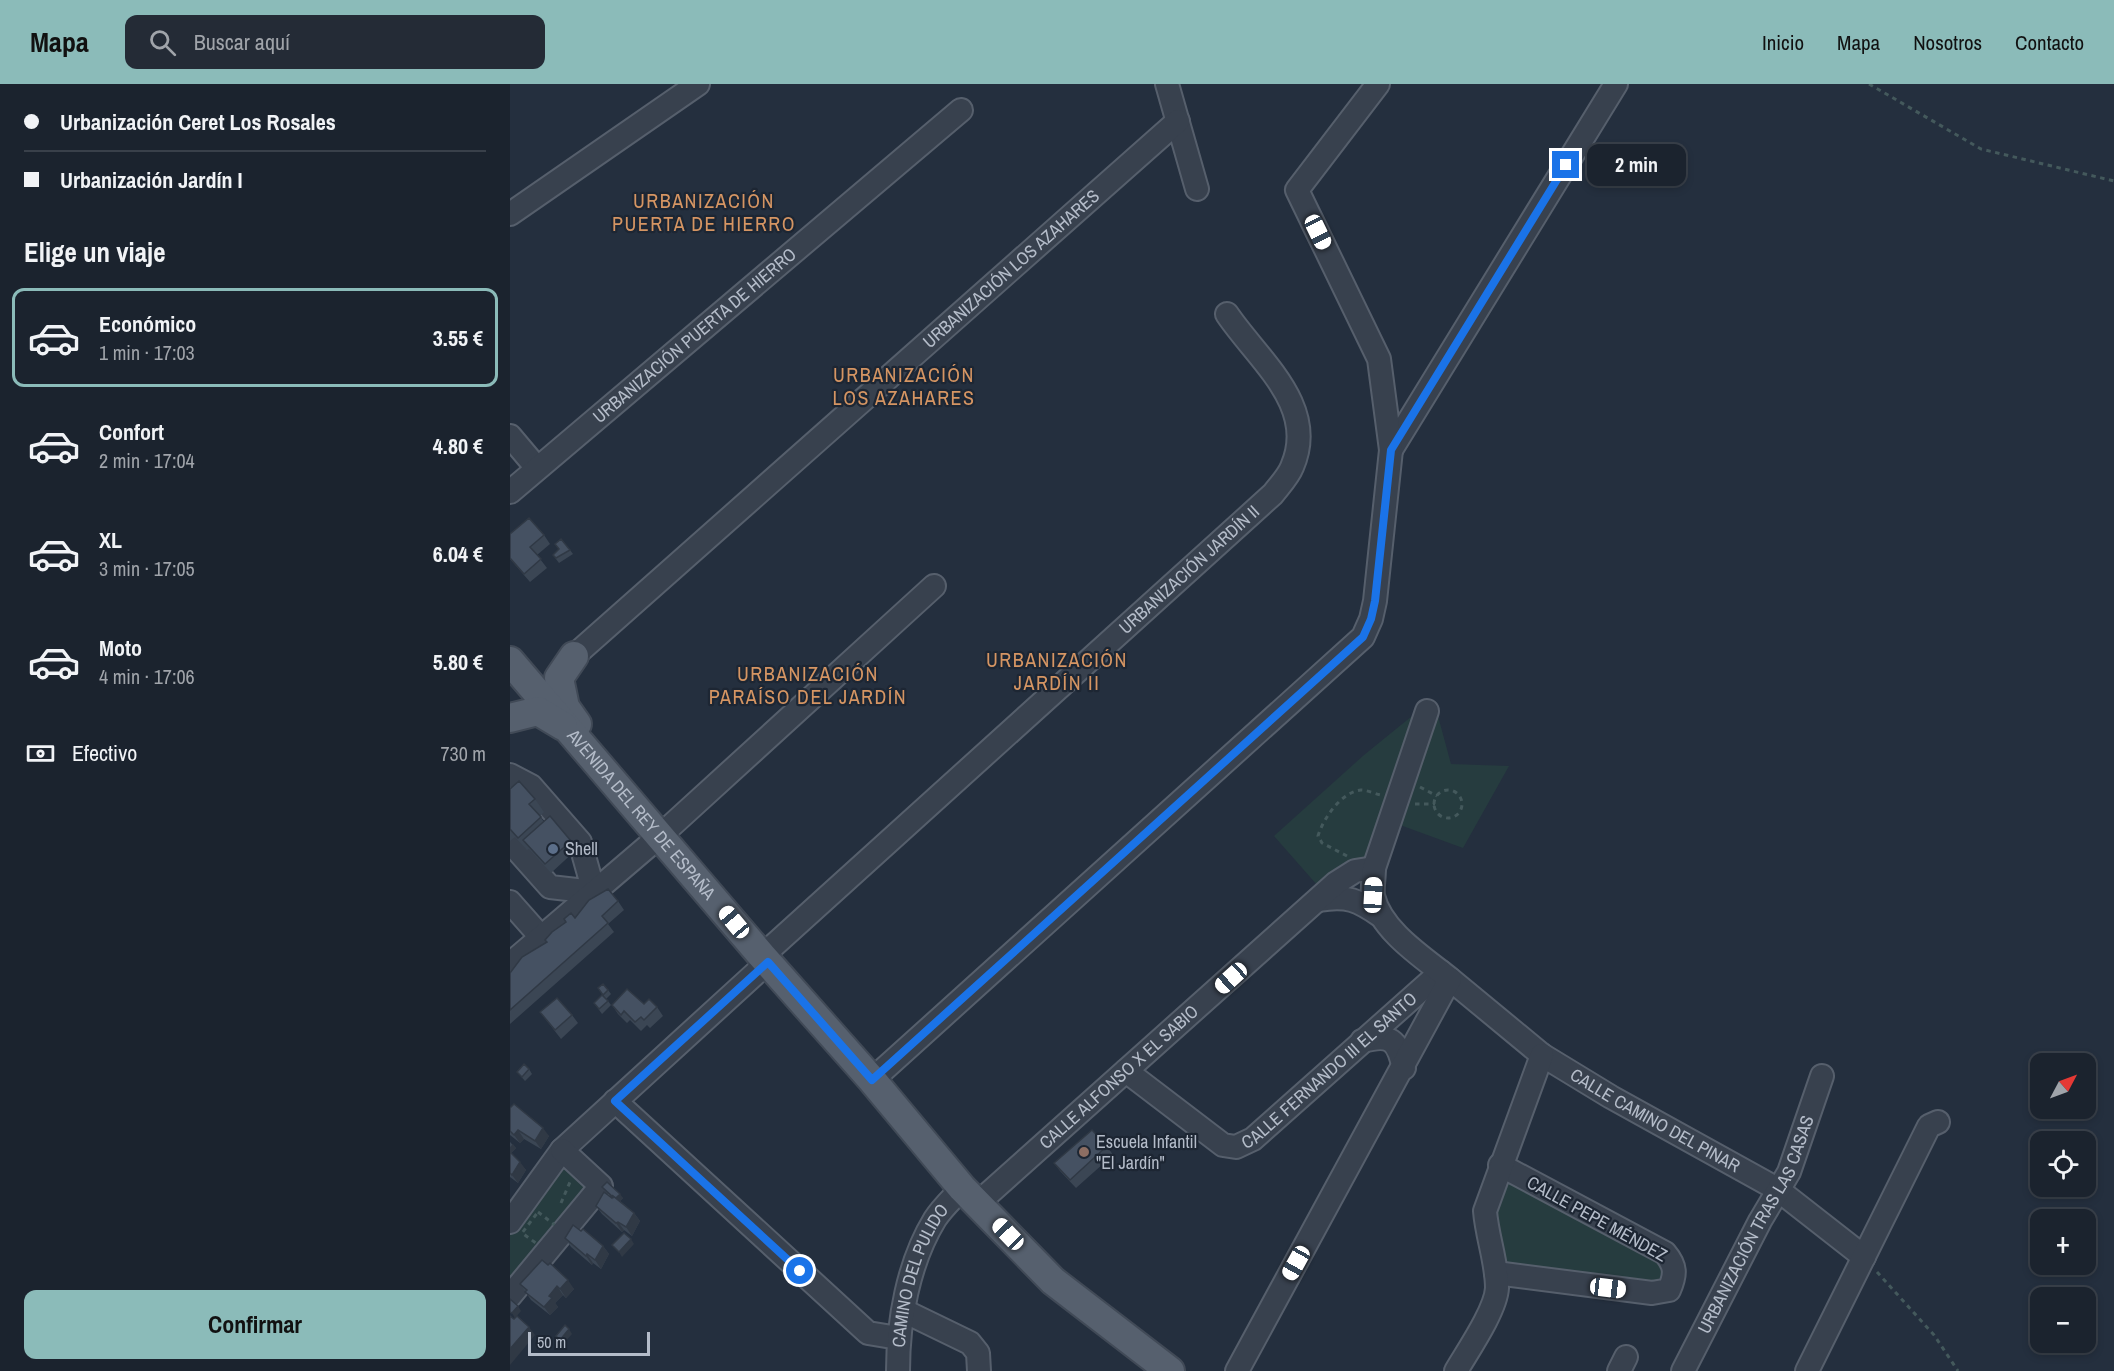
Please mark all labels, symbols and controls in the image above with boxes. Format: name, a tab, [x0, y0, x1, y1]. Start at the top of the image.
search box	[125, 15, 545, 69]
text: Mapa	[30, 23, 89, 61]
icon: search	[146, 26, 179, 59]
text: Buscar aquí	[194, 27, 290, 57]
text: Inicio	[1762, 28, 1804, 57]
text: Mapa	[1837, 28, 1880, 57]
text: Nosotros	[1913, 28, 1982, 57]
text: Contacto	[2015, 28, 2084, 57]
text: Urbanización Ceret Los Rosales	[60, 107, 336, 137]
callout: 2 min	[1587, 144, 1686, 186]
route end	[1552, 151, 1579, 178]
text: 2 min	[1615, 151, 1658, 178]
text: Urbanización Jardín I	[60, 165, 242, 195]
street label: URBANIZACIÓN LOS AZAHARES	[917, 183, 1105, 353]
district label: URBANIZACIÓN PUERTA DE HIERRO	[612, 187, 796, 237]
car	[1302, 212, 1334, 252]
text: Elige un viaje	[24, 234, 166, 270]
street label: URBANIZACIÓN PUERTA DE HIERRO	[587, 242, 801, 429]
text: Económico	[99, 309, 196, 339]
icon: car	[27, 311, 81, 365]
text: 3.55 €	[433, 323, 483, 353]
text: 1 min · 17:03	[99, 339, 195, 366]
district label: URBANIZACIÓN LOS AZAHARES	[833, 361, 975, 411]
text: Confort	[99, 417, 164, 447]
icon: car	[27, 419, 81, 473]
text: 4.80 €	[433, 431, 483, 461]
text: 2 min · 17:04	[99, 447, 195, 474]
street label: URBANIZACIÓN JARDÍN II	[1113, 499, 1265, 639]
text: XL	[99, 525, 122, 555]
icon: car	[27, 527, 81, 581]
text: 6.04 €	[433, 539, 483, 569]
text: 3 min · 17:05	[99, 555, 195, 582]
text: Moto	[99, 633, 142, 663]
icon: car	[27, 635, 81, 689]
district label: URBANIZACIÓN JARDÍN II	[986, 646, 1128, 696]
text: 5.80 €	[433, 647, 483, 677]
district label: URBANIZACIÓN PARAÍSO DEL JARDÍN	[709, 660, 907, 710]
text: 4 min · 17:06	[99, 663, 195, 690]
street label: AVENIDA DEL REY DE ESPAÑA	[561, 723, 722, 905]
icon: cash	[24, 737, 57, 770]
text: Efectivo	[72, 738, 137, 768]
text: 730 m	[440, 740, 486, 767]
place label: Shell	[565, 836, 598, 861]
marker: Shell	[546, 842, 560, 856]
car	[1363, 877, 1383, 913]
car	[716, 902, 752, 942]
car	[1212, 959, 1250, 997]
street label: CALLE FERNANDO III EL SANTO	[1237, 986, 1422, 1155]
street label: CALLE ALFONSO X EL SABIO	[1034, 999, 1204, 1154]
north arrow	[2030, 1053, 2096, 1119]
map controls	[2030, 1053, 2096, 1353]
street label: CALLE CAMINO DEL PINAR	[1566, 1062, 1745, 1178]
street label: URBANIZACIÓN TRAS LAS CASAS	[1691, 1112, 1820, 1338]
place label: Escuela Infantil "El Jardín"	[1096, 1129, 1197, 1175]
button: locate	[2030, 1131, 2096, 1197]
marker: Escuela Infantil "El Jardín"	[1077, 1145, 1091, 1159]
street label: CALLE PEPE MÉNDEZ	[1523, 1170, 1672, 1267]
street label: CAMINO DEL PULIDO	[886, 1198, 954, 1348]
button: +	[2030, 1209, 2096, 1275]
car	[989, 1215, 1027, 1253]
car	[1279, 1243, 1313, 1283]
route start	[786, 1257, 813, 1284]
car	[1589, 1277, 1627, 1299]
button: −	[2030, 1287, 2096, 1353]
button: Confirmar	[24, 1290, 486, 1359]
scale bar	[528, 1329, 650, 1356]
text: 50 m	[537, 1331, 566, 1353]

